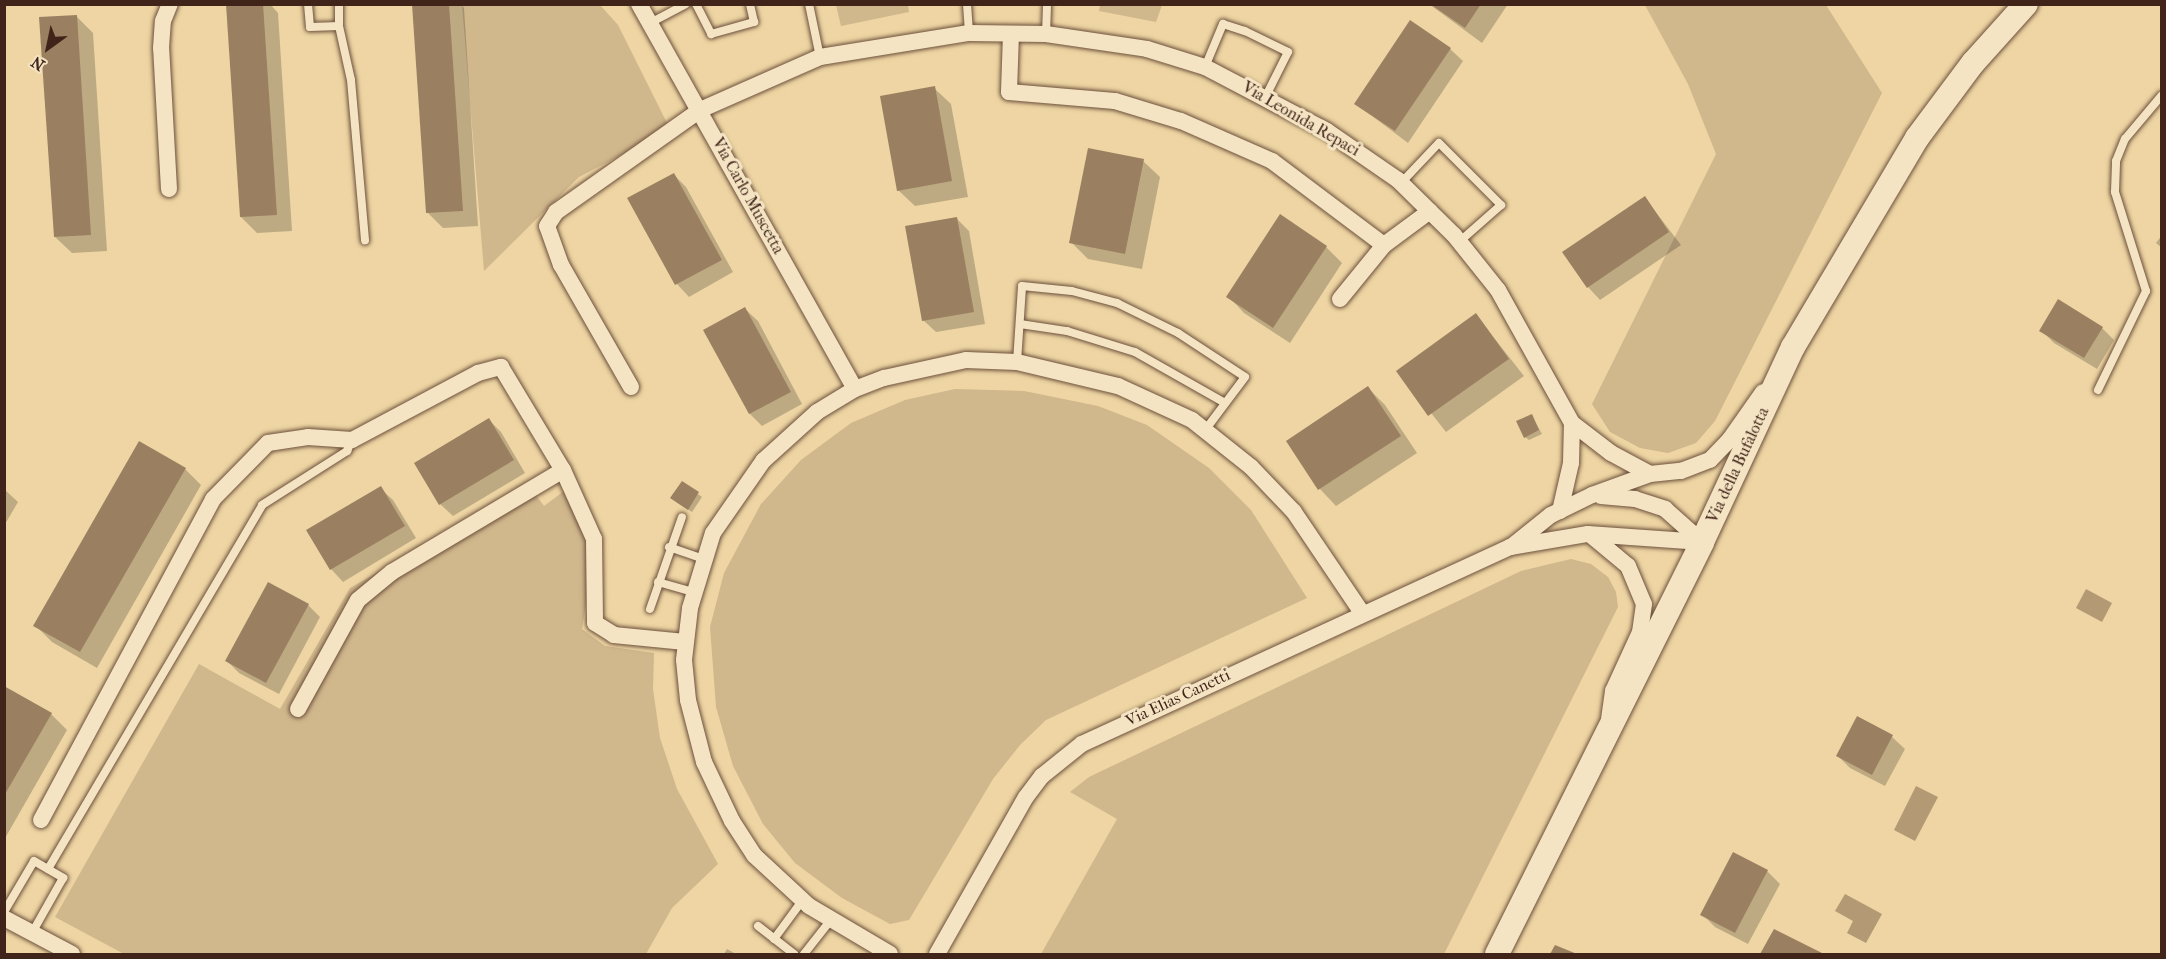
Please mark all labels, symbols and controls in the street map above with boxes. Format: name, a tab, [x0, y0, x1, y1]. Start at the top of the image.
north arrow	[18, 18, 78, 78]
text: N	[28, 52, 48, 75]
street label: Via Leonida Repaci	[1239, 78, 1363, 160]
street label: Via Carlo Muscetta	[708, 135, 788, 257]
street label: Via della Bufalotta	[1703, 404, 1773, 526]
street label: Via Elias Canetti	[1123, 665, 1233, 731]

